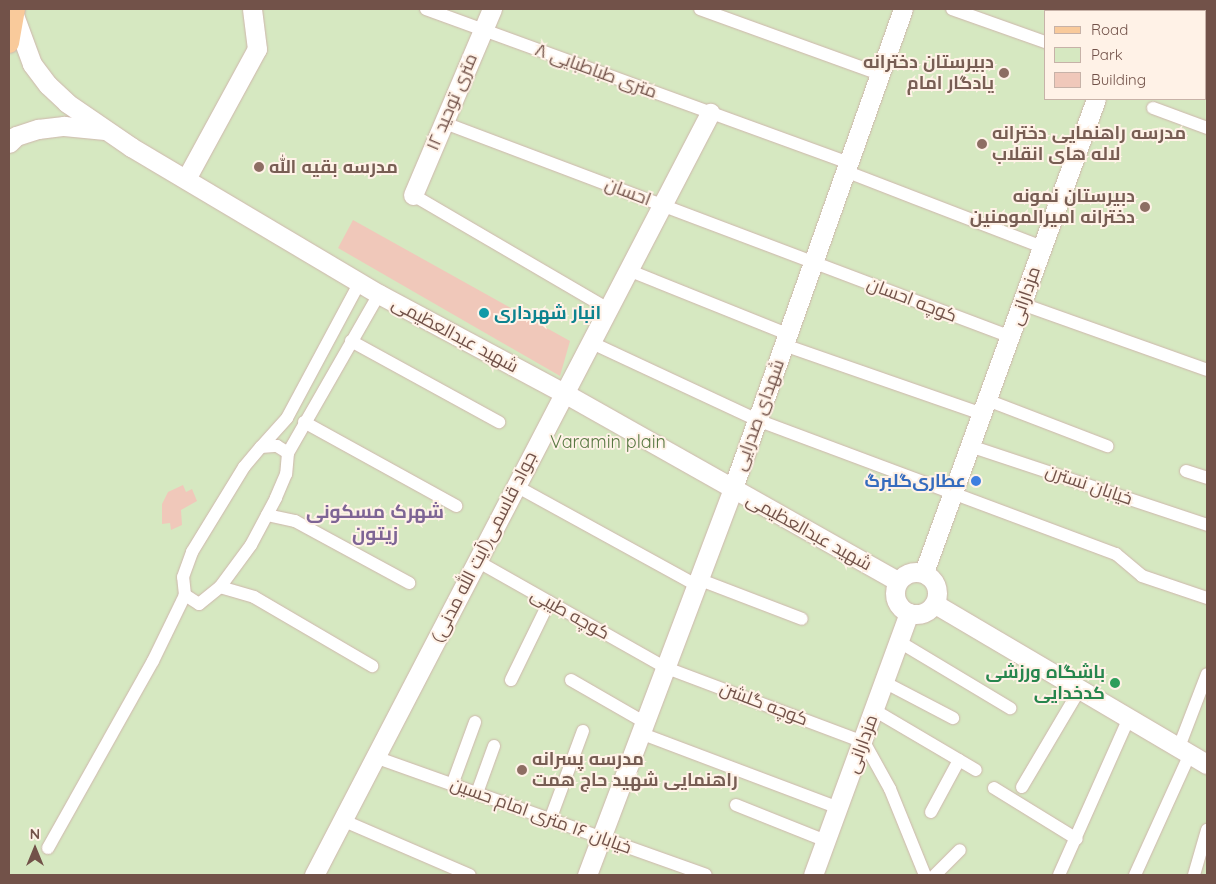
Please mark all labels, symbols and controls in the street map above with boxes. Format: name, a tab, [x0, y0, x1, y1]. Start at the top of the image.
legend	[1044, 10, 1206, 100]
text: Road	[1091, 20, 1128, 39]
street label: ۸ متری طباطبایی	[532, 39, 660, 103]
text: Park	[1091, 45, 1123, 64]
street label: ۱۲ متری توحید	[422, 50, 482, 154]
place label: دبیرستان دخترانه یادگار امام	[863, 52, 994, 94]
marker: دبیرستان دخترانه یادگار امام	[998, 67, 1010, 79]
text: Building	[1091, 70, 1146, 89]
place label: مدرسه راهنمایی دخترانه لاله های انقلاب	[992, 123, 1186, 166]
marker: مدرسه راهنمایی دخترانه لاله های انقلاب	[976, 138, 988, 150]
place label: مدرسه بقیه الله	[269, 156, 398, 178]
marker: مدرسه بقیه الله	[253, 161, 265, 173]
street label: احسان	[602, 173, 654, 211]
place label: دبیرستان نمونه دخترانه امیرالمومنین	[970, 186, 1135, 228]
marker: دبیرستان نمونه دخترانه امیرالمومنین	[1139, 201, 1151, 213]
street label: مزدارانی	[1005, 264, 1045, 328]
street label: کوچه احسان	[864, 273, 960, 327]
street label: شهید عبدالعظیمی	[388, 293, 522, 377]
place label: انبار شهرداری	[494, 302, 601, 324]
marker: انبار شهرداری	[478, 307, 490, 319]
street label: شهدای صدرایی	[729, 356, 789, 474]
park label: Varamin plain	[550, 431, 666, 453]
street label: جواد قاسمی(آیت الله مدنی)	[426, 448, 542, 646]
street label: خیابان نسترن	[1043, 460, 1135, 510]
place label: عطاری‌گلبرگ	[864, 470, 966, 492]
marker: عطاری‌گلبرگ	[970, 475, 982, 487]
street label: شهید عبدالعظیمی	[742, 489, 876, 575]
district label: شهرک مسکونی زیتون	[306, 501, 444, 545]
street label: کوچه طیبی	[527, 584, 613, 644]
place label: باشگاه ورزشی کدخدایی	[986, 662, 1105, 704]
street label: کوچه گلشن	[717, 677, 811, 731]
marker: باشگاه ورزشی کدخدایی	[1109, 677, 1121, 689]
street label: مزدارانی	[841, 712, 883, 776]
place label: مدرسه پسرانه راهنمایی شهید حاج همت	[532, 749, 738, 792]
marker: مدرسه پسرانه راهنمایی شهید حاج همت	[516, 764, 528, 776]
street label: خیابان ۱۶ متری امام حسین	[447, 773, 635, 859]
north arrow	[10, 824, 60, 874]
text: N	[30, 825, 40, 843]

